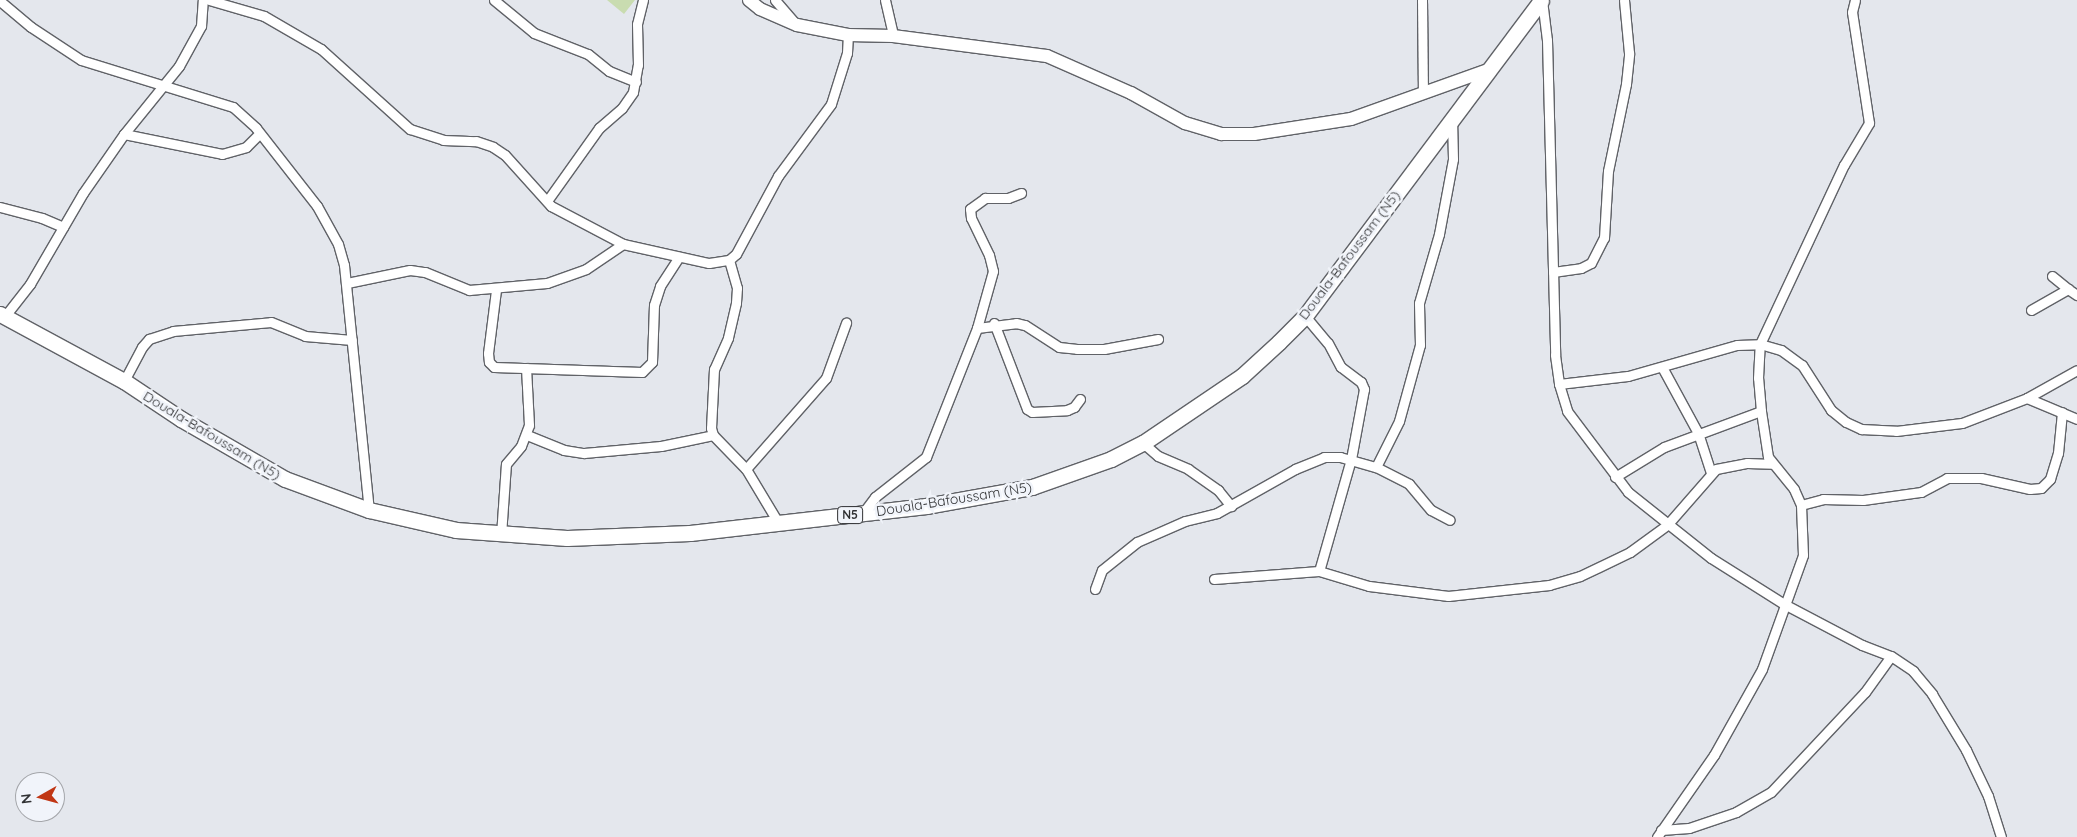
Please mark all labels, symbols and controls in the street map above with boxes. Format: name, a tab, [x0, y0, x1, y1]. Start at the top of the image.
street label: Douala-Bafoussam (N5)	[1295, 187, 1403, 323]
street label: Douala-Bafoussam (N5)	[140, 387, 284, 483]
street label: Douala-Bafoussam (N5)	[875, 478, 1033, 520]
road number: N5	[836, 506, 864, 524]
north arrow	[15, 772, 65, 822]
text: N	[17, 793, 36, 805]

